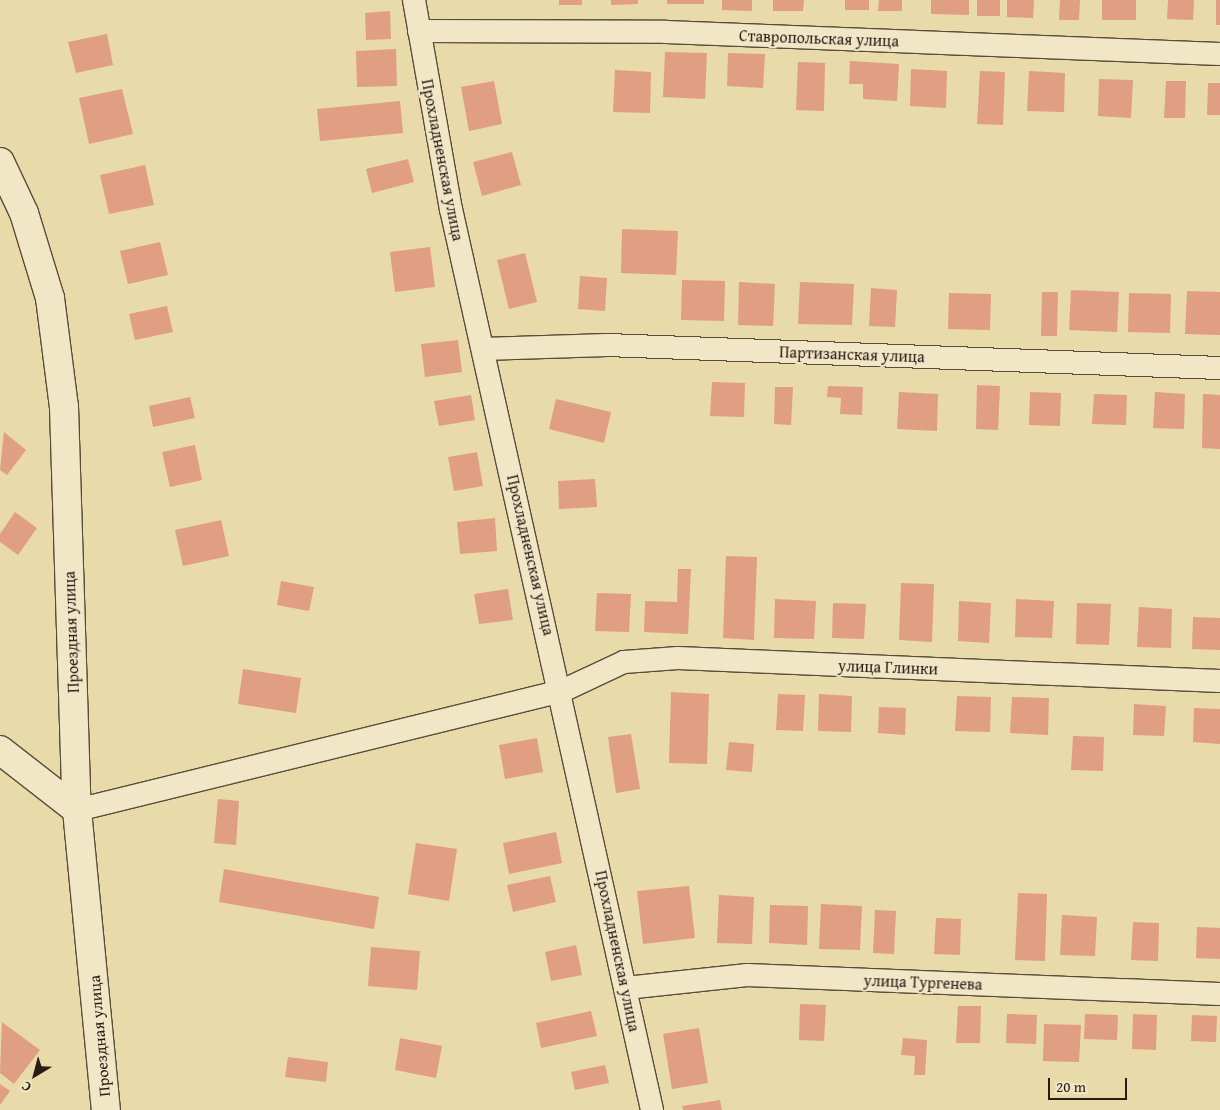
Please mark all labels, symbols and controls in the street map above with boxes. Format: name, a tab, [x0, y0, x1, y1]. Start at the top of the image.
street label: Ставропольская улица	[739, 26, 899, 50]
street label: Прохладненская улица	[418, 78, 468, 242]
street label: Партизанская улица	[779, 342, 925, 366]
street label: Прохладненская улица	[503, 473, 559, 637]
street label: Проездная улица	[59, 571, 83, 693]
street label: улица Глинки	[838, 656, 938, 678]
street label: Прохладненская улица	[592, 869, 644, 1033]
street label: улица Тургенева	[863, 970, 983, 994]
street label: Проездная улица	[84, 974, 114, 1098]
north arrow	[10, 1050, 60, 1100]
scale bar	[1050, 1068, 1129, 1100]
text: 20 m	[1056, 1076, 1086, 1097]
text: С	[17, 1077, 35, 1097]

